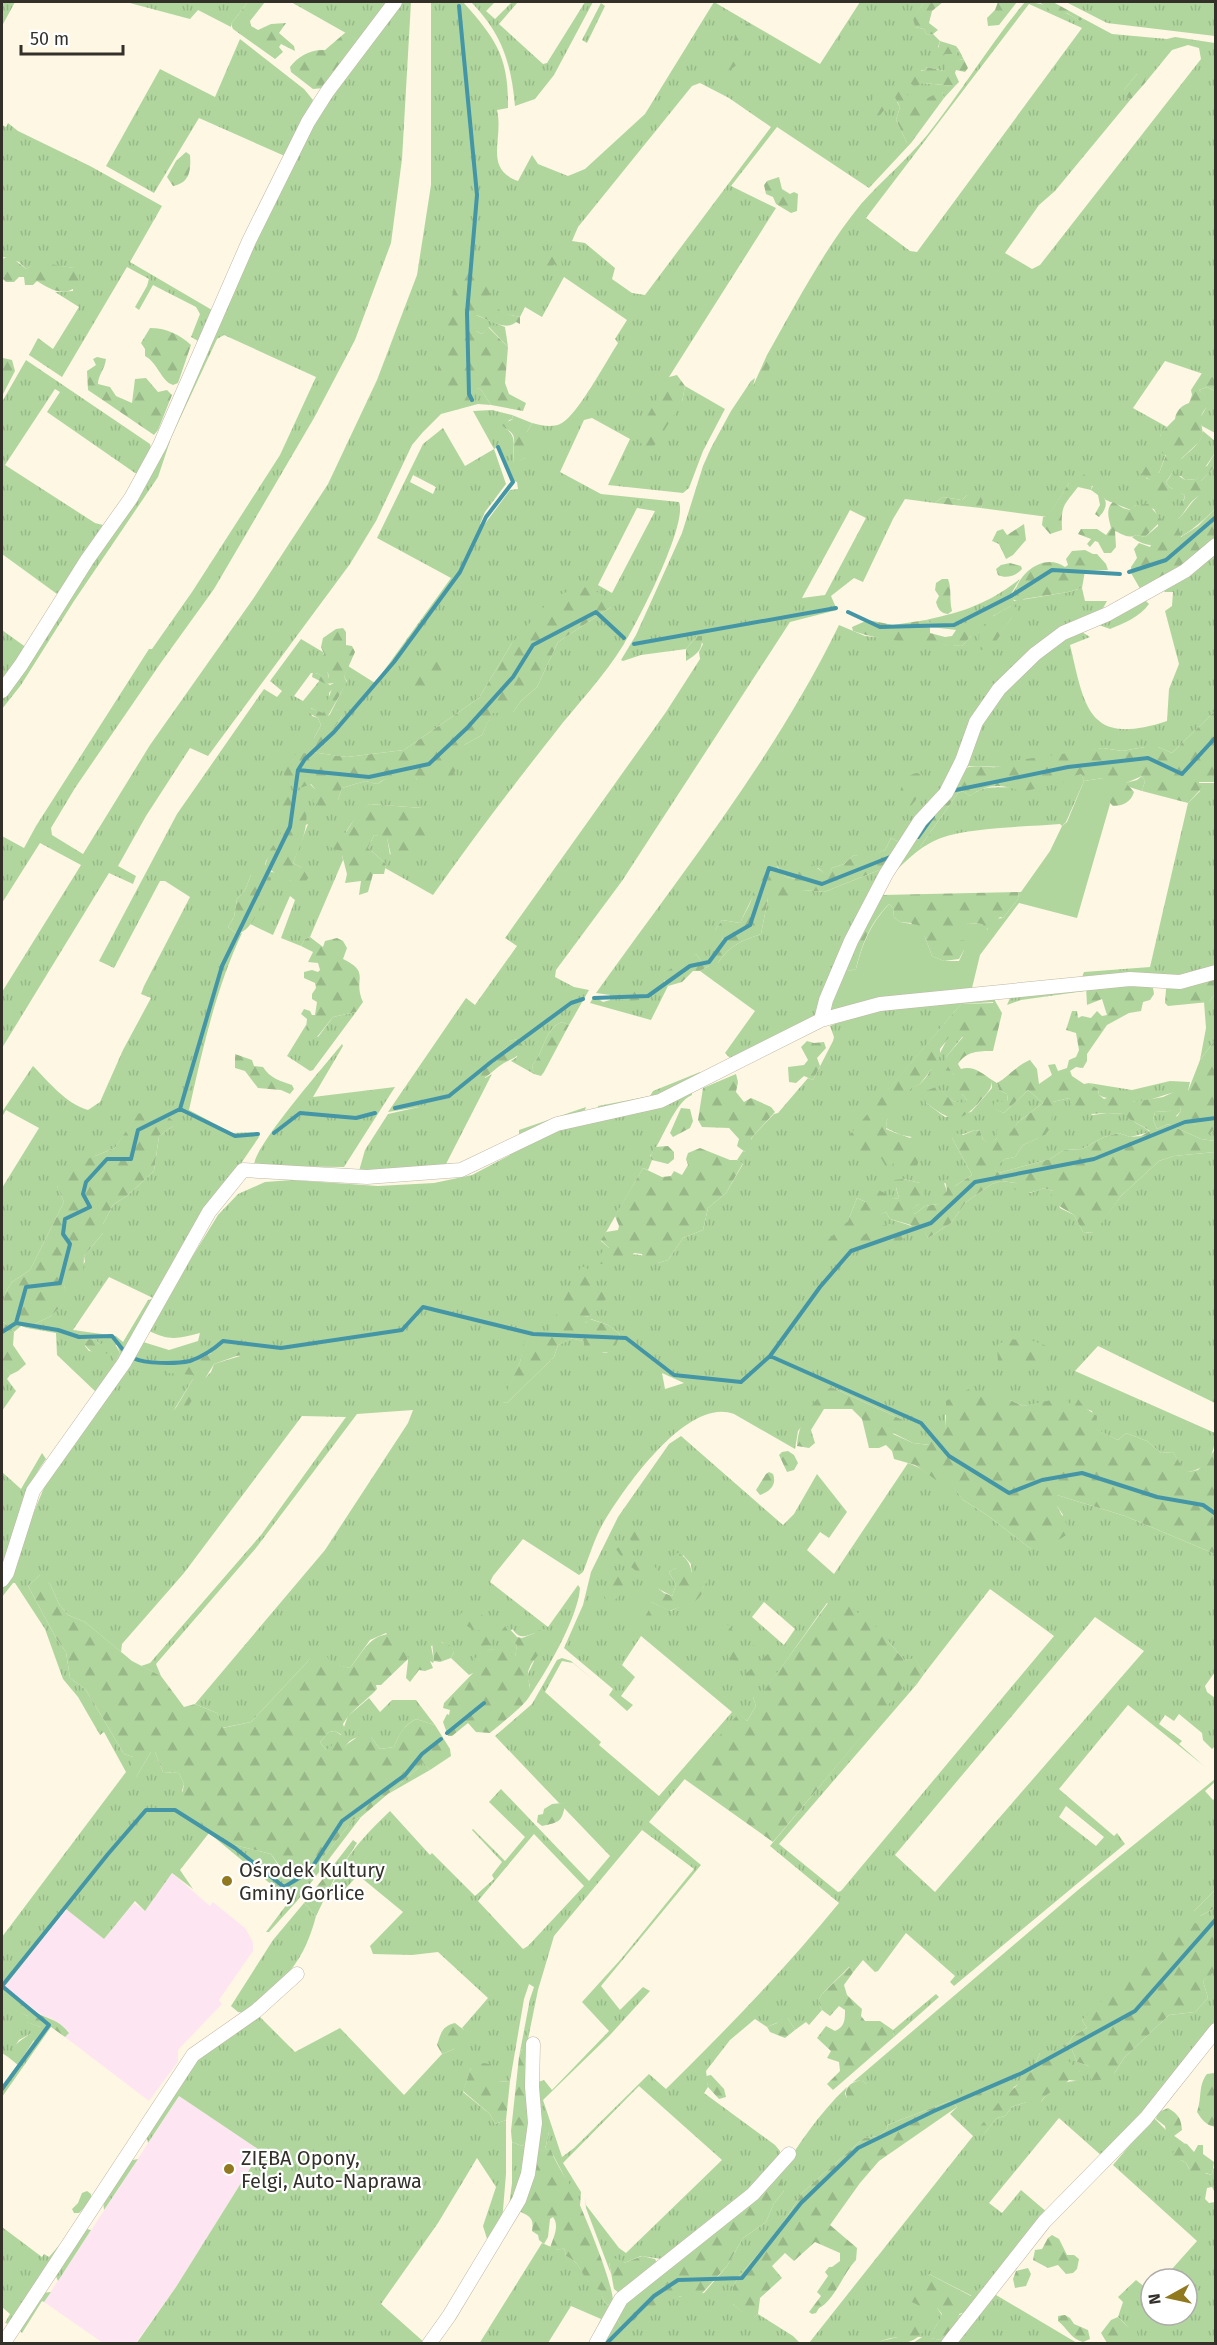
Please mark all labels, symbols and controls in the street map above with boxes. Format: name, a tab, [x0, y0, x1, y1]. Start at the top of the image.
scale bar	[21, 18, 123, 56]
text: 50 m	[30, 28, 69, 50]
place label: Ośrodek Kultury Gminy Gorlice	[239, 1858, 385, 1905]
marker: Ośrodek Kultury Gminy Gorlice	[220, 1874, 234, 1888]
place label: ZIĘBA Opony, Felgi, Auto-Naprawa	[241, 2146, 422, 2193]
marker: ZIĘBA Opony, Felgi, Auto-Naprawa	[222, 2162, 236, 2176]
north arrow	[1139, 2267, 1199, 2327]
text: N	[1144, 2292, 1165, 2306]

